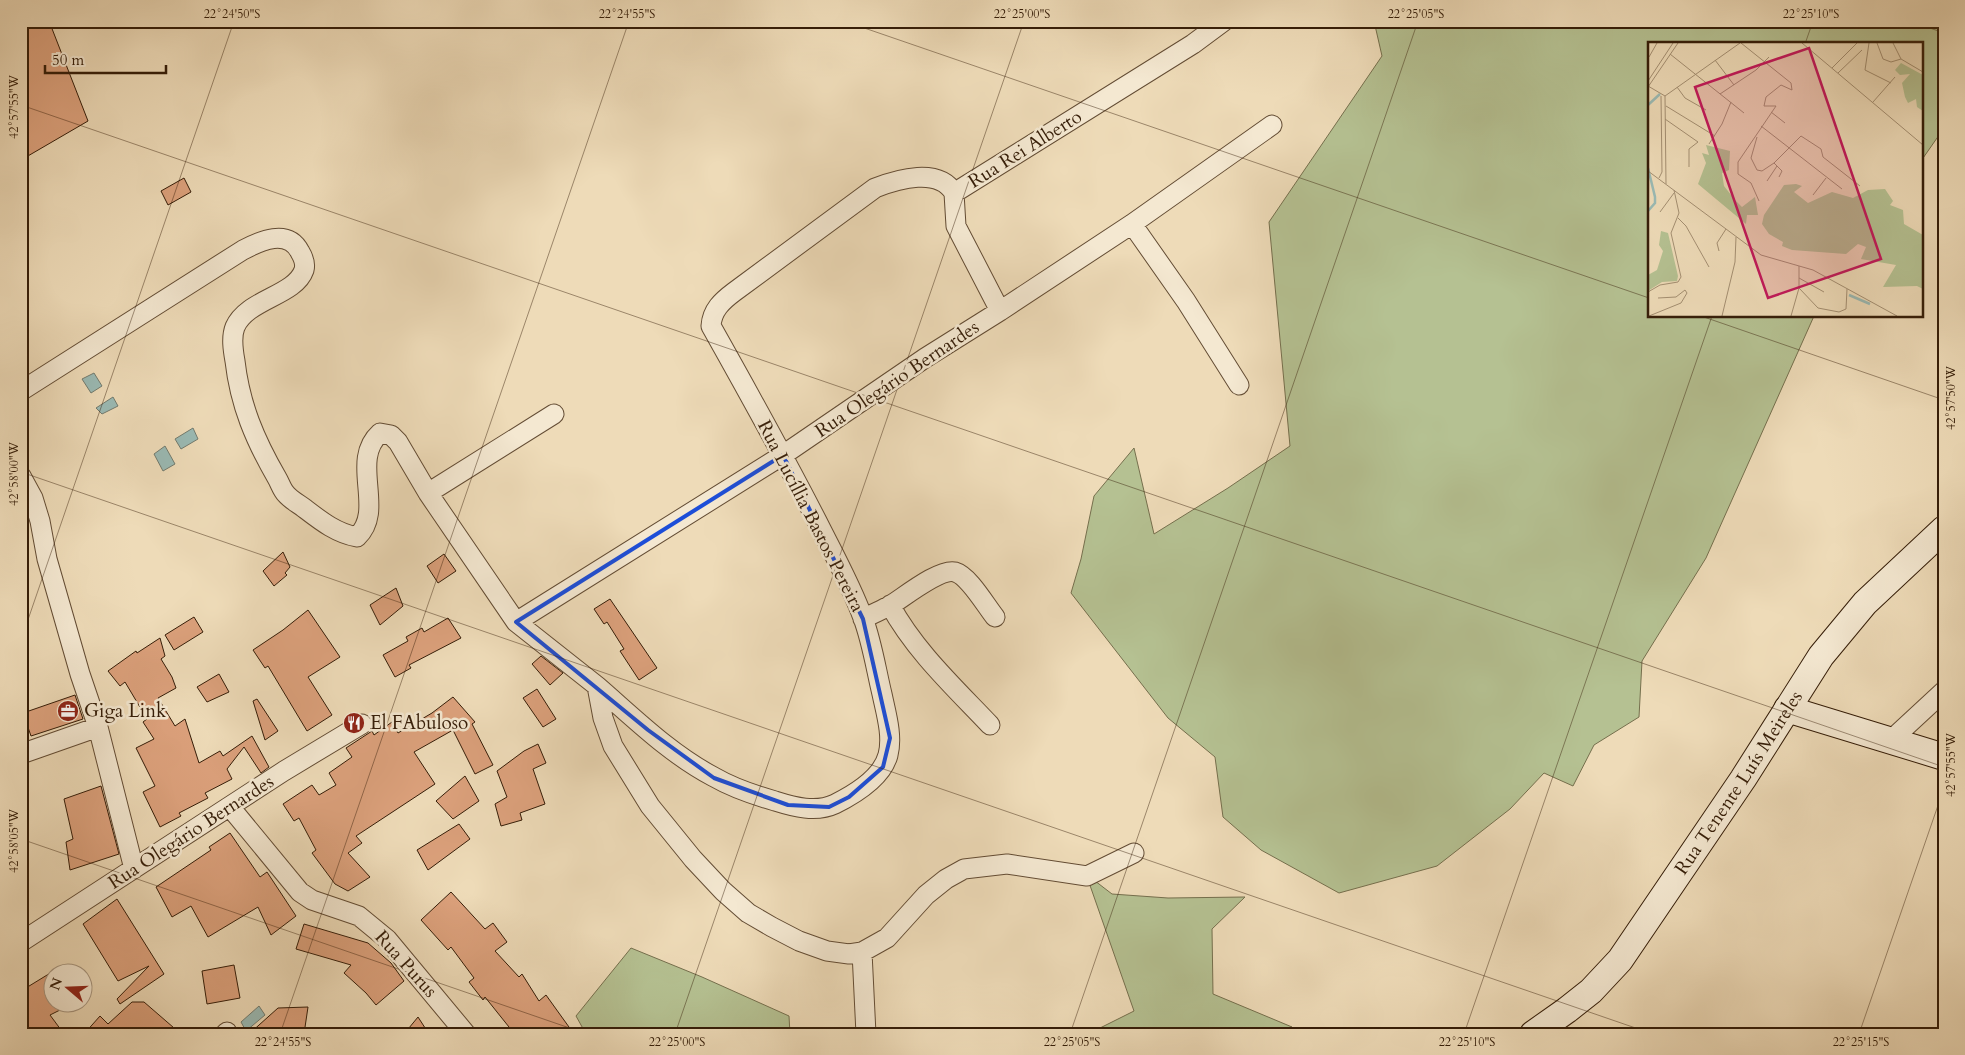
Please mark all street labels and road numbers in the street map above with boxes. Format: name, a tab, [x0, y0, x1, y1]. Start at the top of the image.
street label: Rua Rei Alberto	[963, 104, 1087, 194]
street label: Rua Olegário Bernardes	[810, 314, 984, 444]
street label: Rua Lucíllia Bastos Pereira	[751, 416, 871, 616]
street label: Rua Tenente Luís Meireles	[1669, 686, 1809, 880]
street label: Rua Olegário Bernardes	[103, 769, 279, 895]
street label: Rua Purus	[369, 925, 443, 1003]

